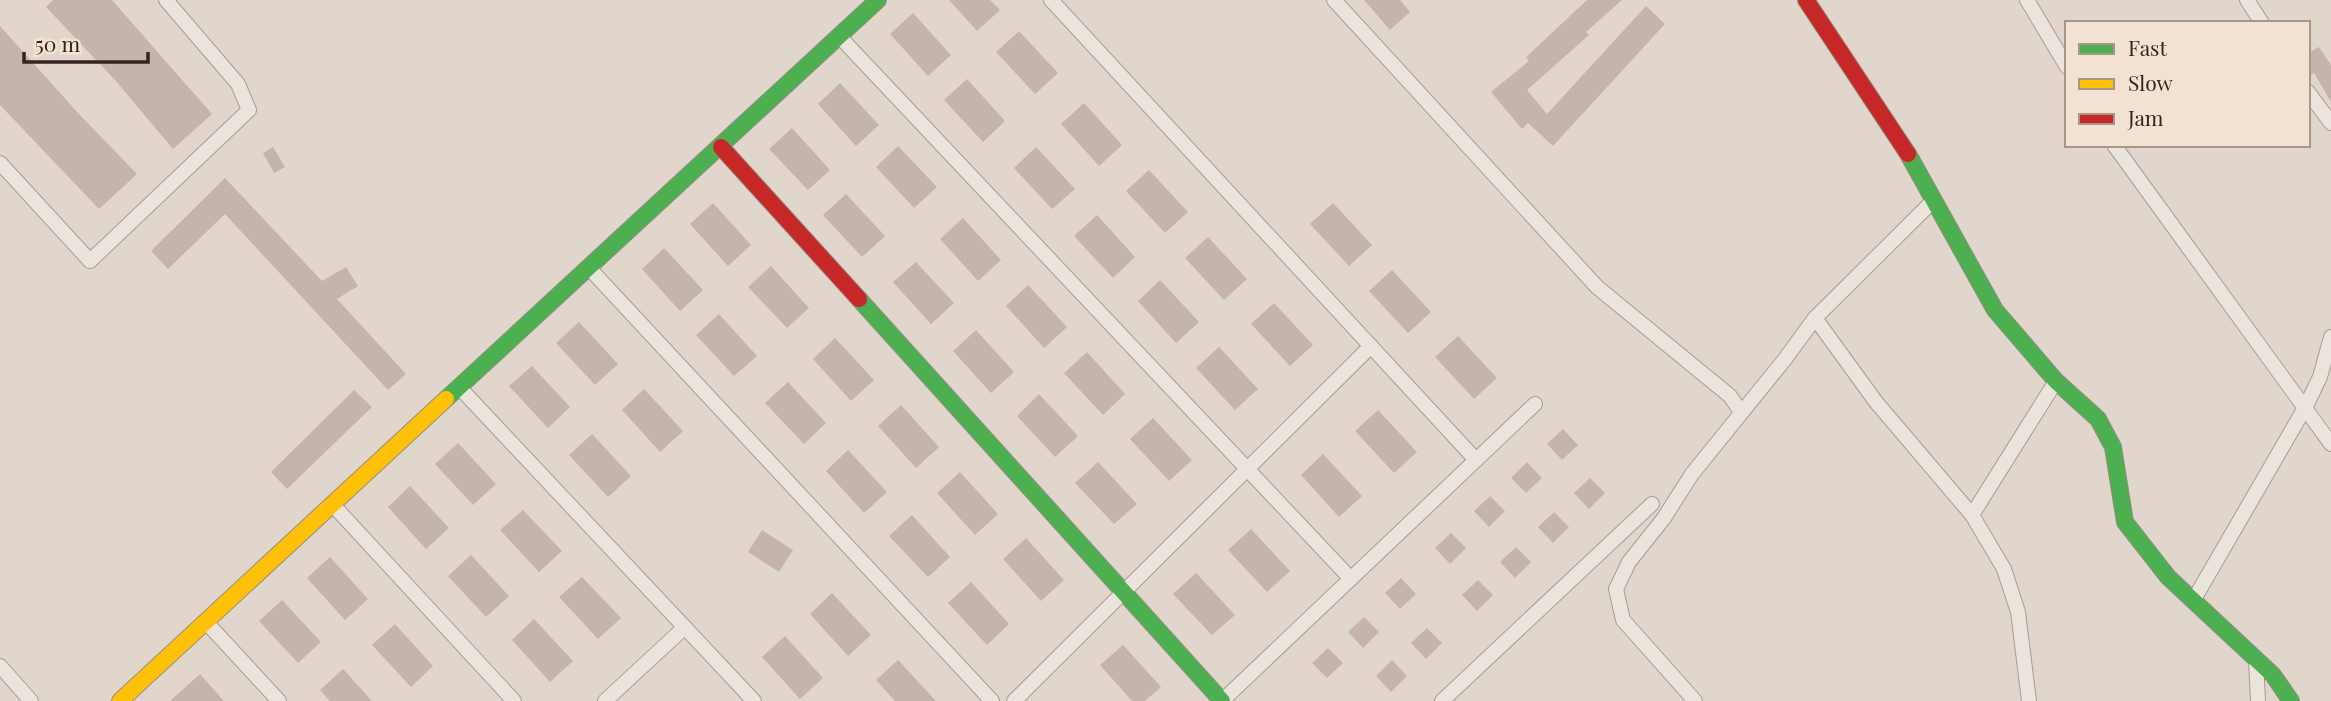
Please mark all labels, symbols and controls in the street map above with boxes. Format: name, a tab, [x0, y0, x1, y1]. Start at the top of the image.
scale bar	[24, 21, 149, 65]
legend	[2065, 21, 2310, 147]
text: 50 m	[35, 29, 81, 57]
text: Fast	[2128, 33, 2167, 61]
text: Slow	[2128, 68, 2173, 96]
text: Jam	[2127, 103, 2164, 131]

